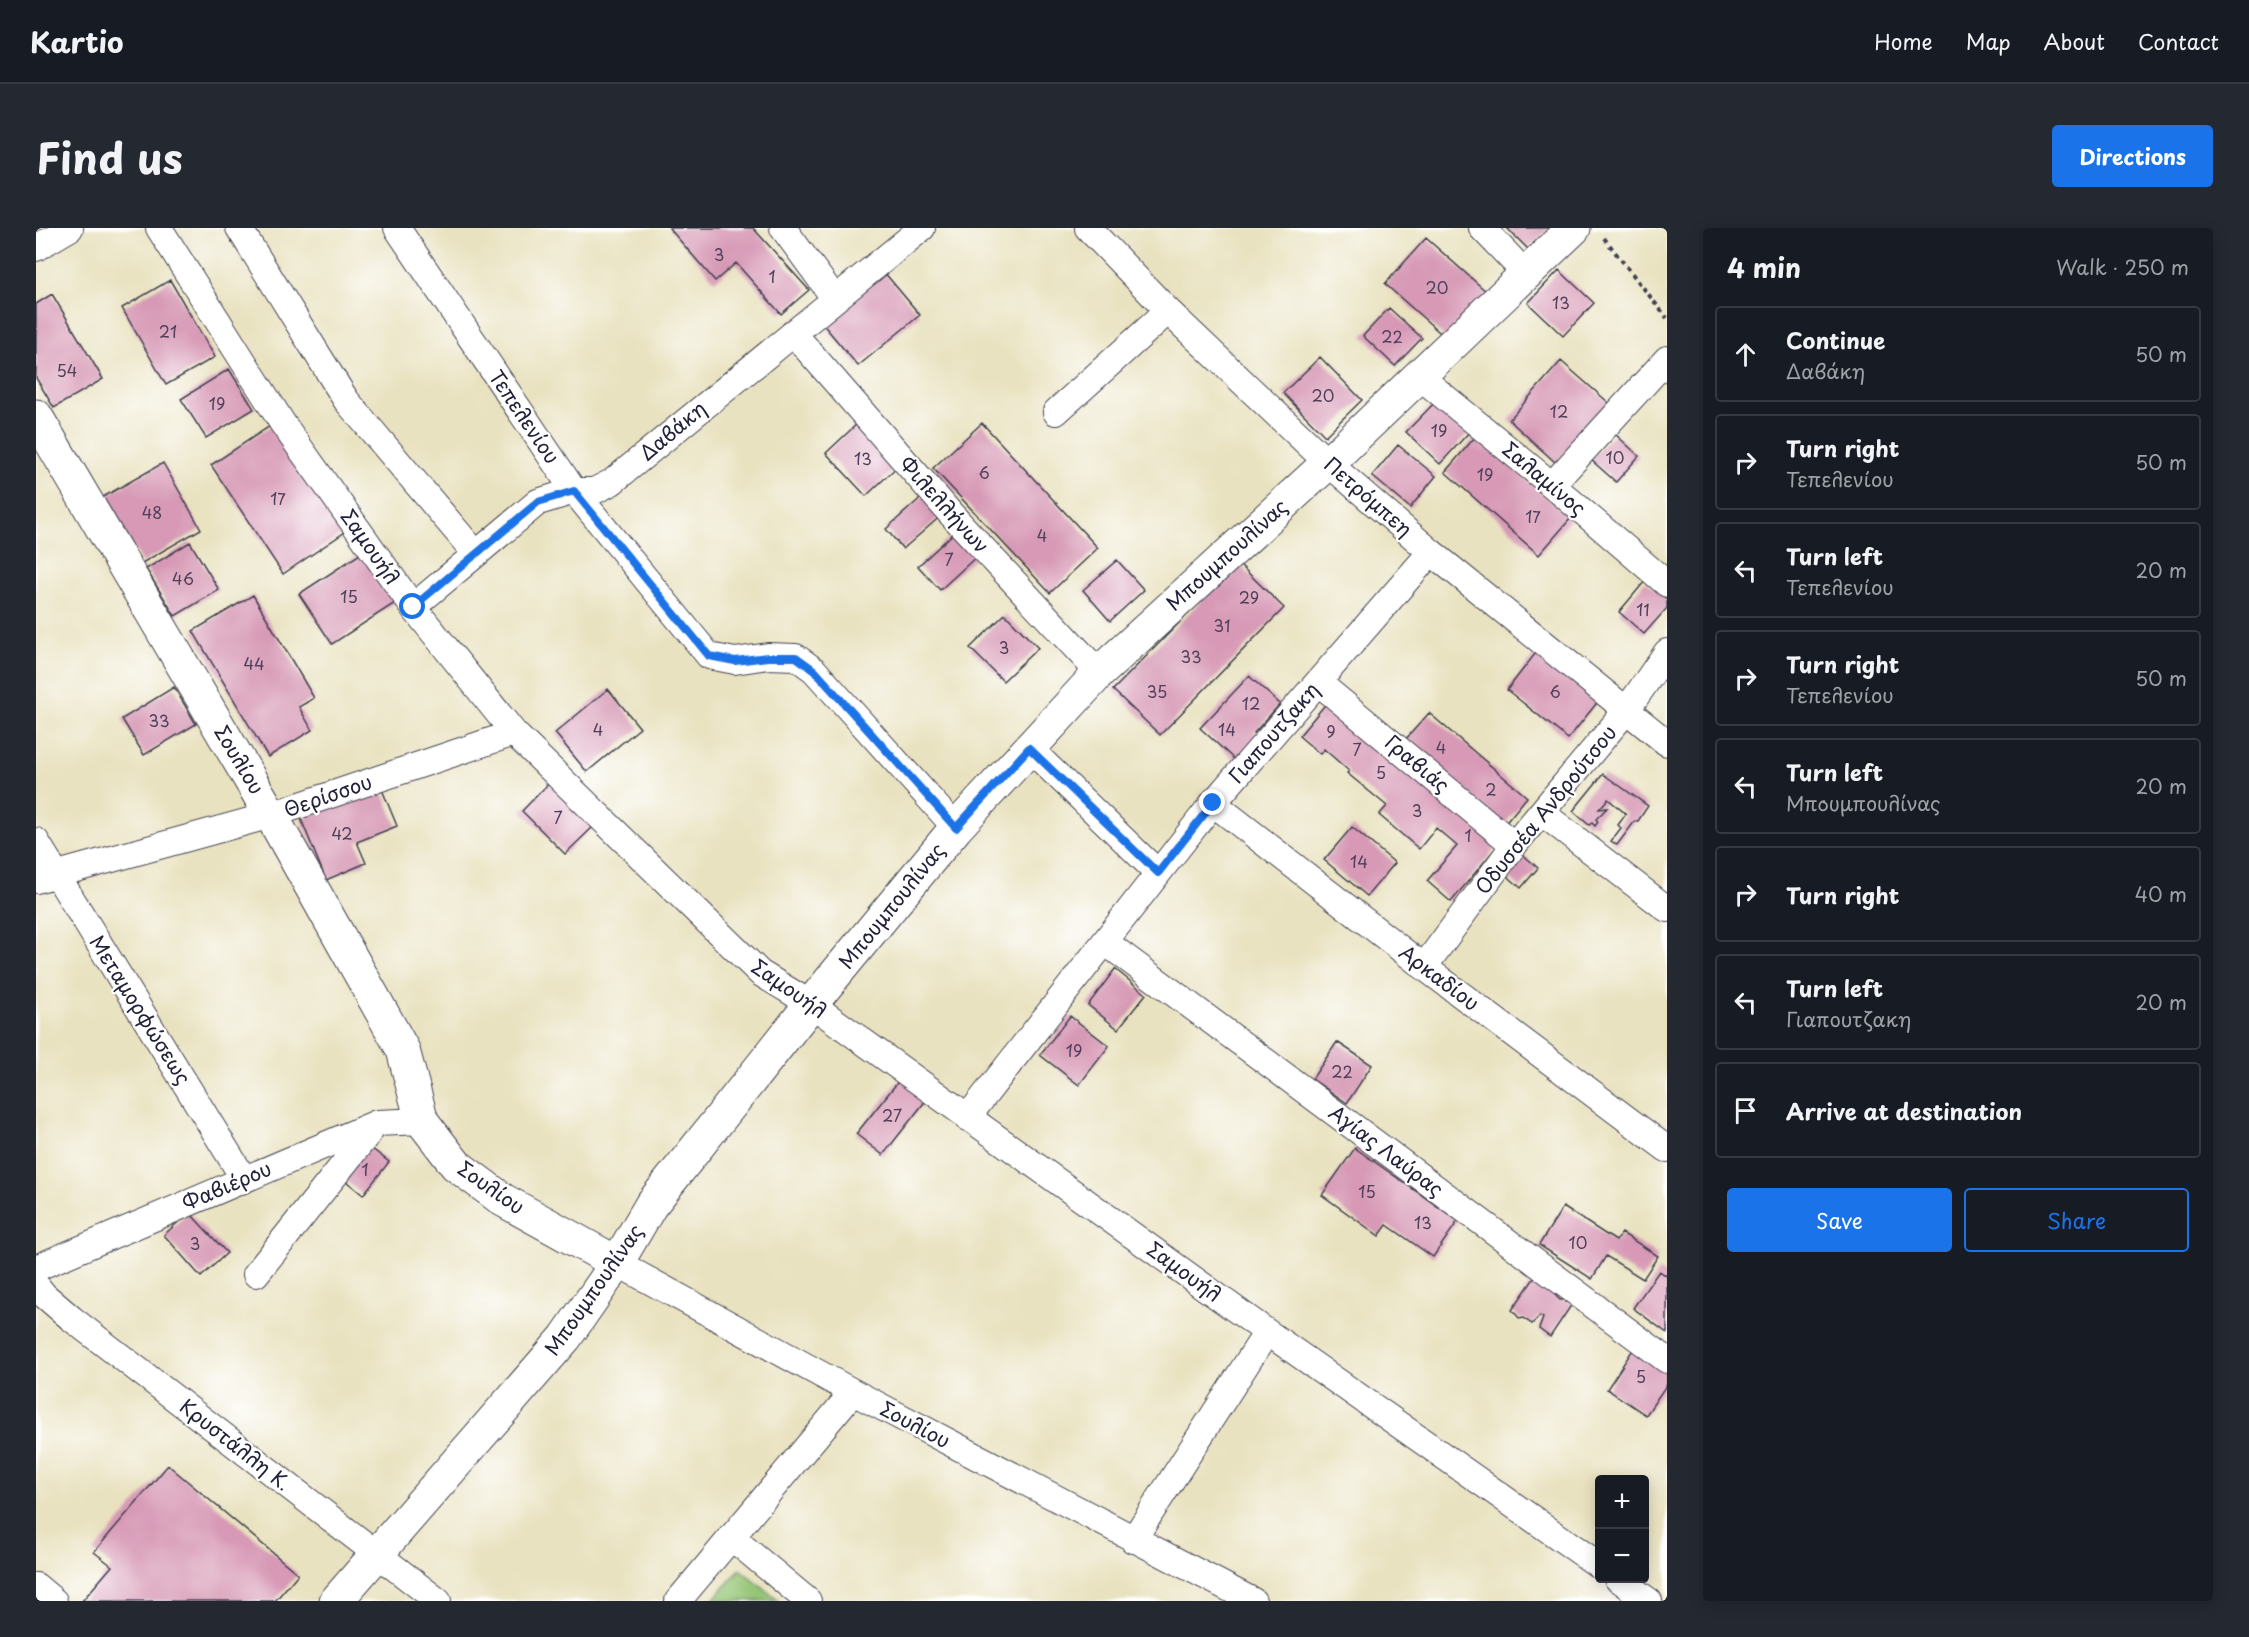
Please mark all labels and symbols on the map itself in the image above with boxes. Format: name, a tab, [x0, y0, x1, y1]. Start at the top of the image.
house number: 3	[714, 242, 724, 266]
house number: 1	[768, 264, 776, 288]
house number: 20	[1426, 275, 1448, 299]
house number: 13	[1552, 290, 1570, 314]
house number: 21	[159, 319, 177, 343]
house number: 22	[1381, 324, 1403, 348]
house number: 54	[57, 358, 77, 382]
street label: Τεπελενίου	[482, 363, 567, 469]
house number: 20	[1312, 383, 1334, 407]
house number: 19	[209, 391, 225, 415]
street label: Δαβάκη	[632, 393, 712, 467]
house number: 12	[1550, 399, 1568, 423]
house number: 19	[1431, 418, 1447, 442]
street label: Σαλαμίνος	[1496, 434, 1593, 522]
house number: 10	[1606, 445, 1624, 469]
house number: 13	[854, 446, 872, 470]
street label: Φιλελλήνων	[893, 449, 997, 560]
street label: Πετρόμπεη	[1318, 449, 1419, 543]
house number: 6	[978, 460, 990, 484]
house number: 19	[1477, 462, 1493, 486]
house number: 17	[270, 486, 286, 510]
street label: Μπουμπουλίνας	[1159, 491, 1294, 617]
house number: 48	[142, 500, 162, 524]
street label: Σαμουήλ	[334, 503, 408, 590]
house number: 17	[1525, 504, 1541, 528]
house number: 4	[1037, 523, 1047, 547]
house number: 7	[944, 547, 954, 571]
house number: 46	[172, 566, 194, 590]
house number: 15	[340, 584, 358, 608]
house number: 29	[1239, 585, 1259, 609]
route start	[399, 593, 425, 619]
house number: 11	[1636, 597, 1650, 621]
house number: 31	[1214, 613, 1230, 637]
house number: 3	[999, 635, 1009, 659]
house number: 33	[1180, 644, 1202, 668]
house number: 44	[243, 651, 265, 675]
street label: Γιαπουτζακη	[1221, 675, 1326, 790]
house number: 35	[1147, 679, 1167, 703]
house number: 6	[1549, 679, 1561, 703]
house number: 12	[1242, 691, 1260, 715]
house number: 33	[148, 708, 170, 732]
house number: 4	[593, 717, 603, 741]
house number: 14	[1218, 717, 1236, 741]
street label: Οδυσσέα Ανδρούτσου	[1467, 718, 1623, 900]
street label: Σουλίου	[208, 719, 272, 800]
house number: 9	[1326, 719, 1336, 743]
street label: Γραβιάς	[1379, 727, 1457, 799]
house number: 4	[1436, 735, 1446, 759]
house number: 7	[1352, 737, 1362, 761]
house number: 5	[1376, 760, 1386, 784]
street label: Θερίσσου	[279, 766, 376, 824]
house number: 2	[1485, 777, 1497, 801]
route end	[1199, 789, 1225, 815]
house number: 3	[1412, 798, 1422, 822]
house number: 7	[553, 805, 563, 829]
house number: 42	[331, 821, 353, 845]
house number: 1	[1464, 823, 1472, 847]
street label: Μπουμπουλίνας	[831, 836, 951, 975]
house number: 14	[1350, 849, 1368, 873]
street label: Μεταμορφώσεως	[83, 929, 199, 1090]
street label: Αρκαδίου	[1393, 937, 1486, 1017]
street label: Σαμουήλ	[746, 951, 833, 1025]
house number: 19	[1066, 1038, 1082, 1062]
house number: 22	[1331, 1059, 1353, 1083]
street label: Αγίας Λαύρας	[1323, 1097, 1450, 1203]
house number: 27	[882, 1103, 902, 1127]
street label: Φαβιέρου	[177, 1153, 276, 1217]
street label: Σουλίου	[452, 1153, 531, 1221]
house number: 1	[361, 1157, 369, 1181]
house number: 15	[1358, 1179, 1376, 1203]
house number: 13	[1414, 1210, 1432, 1234]
street label: Μπουμπουλίνας	[537, 1218, 650, 1361]
house number: 10	[1569, 1230, 1587, 1254]
house number: 3	[190, 1231, 200, 1255]
street label: Σαμουήλ	[1141, 1234, 1228, 1309]
house number: 5	[1636, 1364, 1646, 1388]
street label: Κρυστάλλη Κ.	[174, 1391, 298, 1497]
street label: Σουλίου	[875, 1393, 956, 1455]

